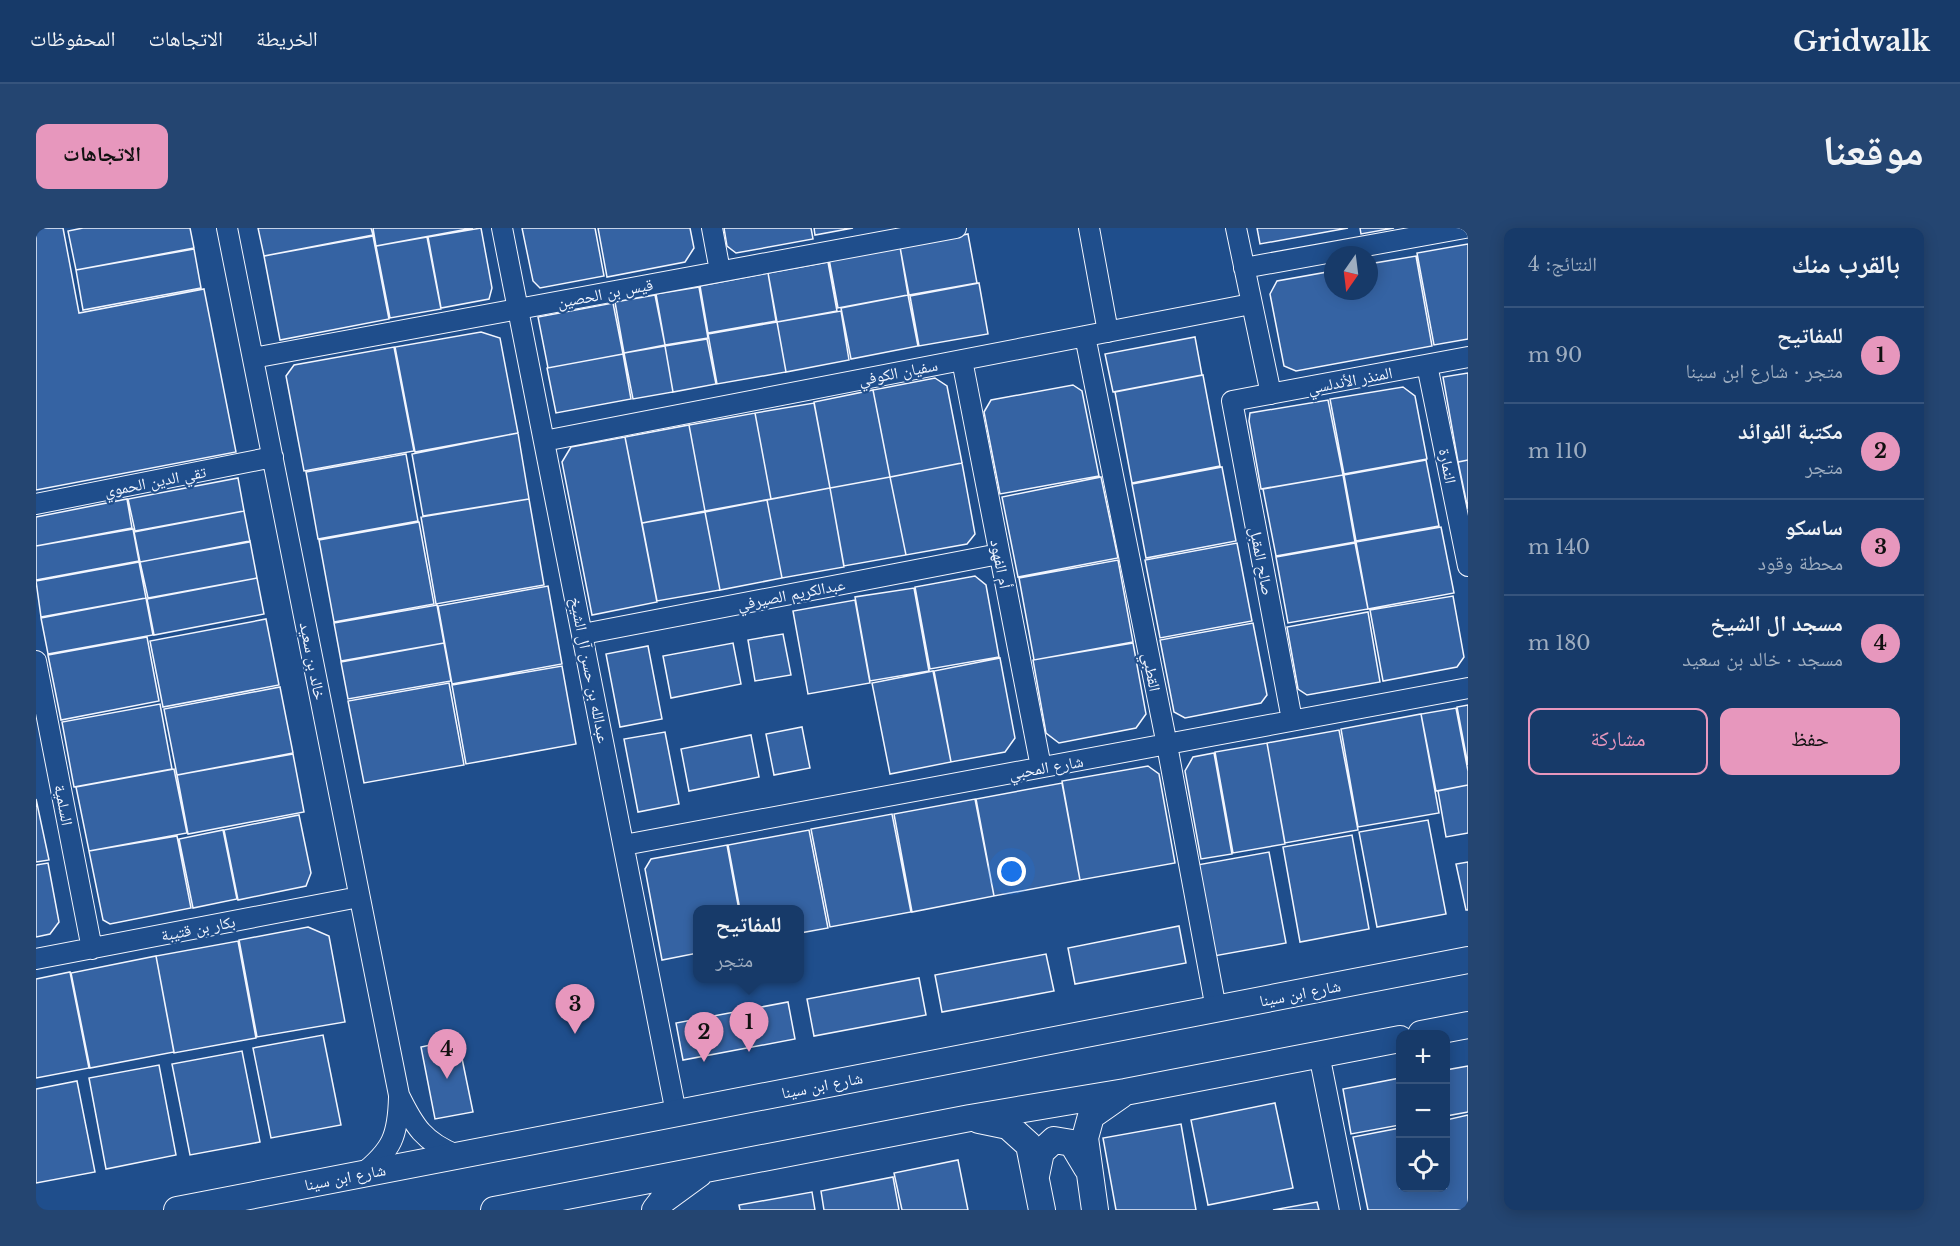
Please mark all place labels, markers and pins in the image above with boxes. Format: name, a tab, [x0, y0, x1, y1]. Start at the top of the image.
pin: 3	[556, 984, 594, 1034]
pin: 1	[730, 1002, 768, 1052]
pin: 2	[684, 1012, 724, 1062]
pin: 4	[428, 1030, 466, 1079]

